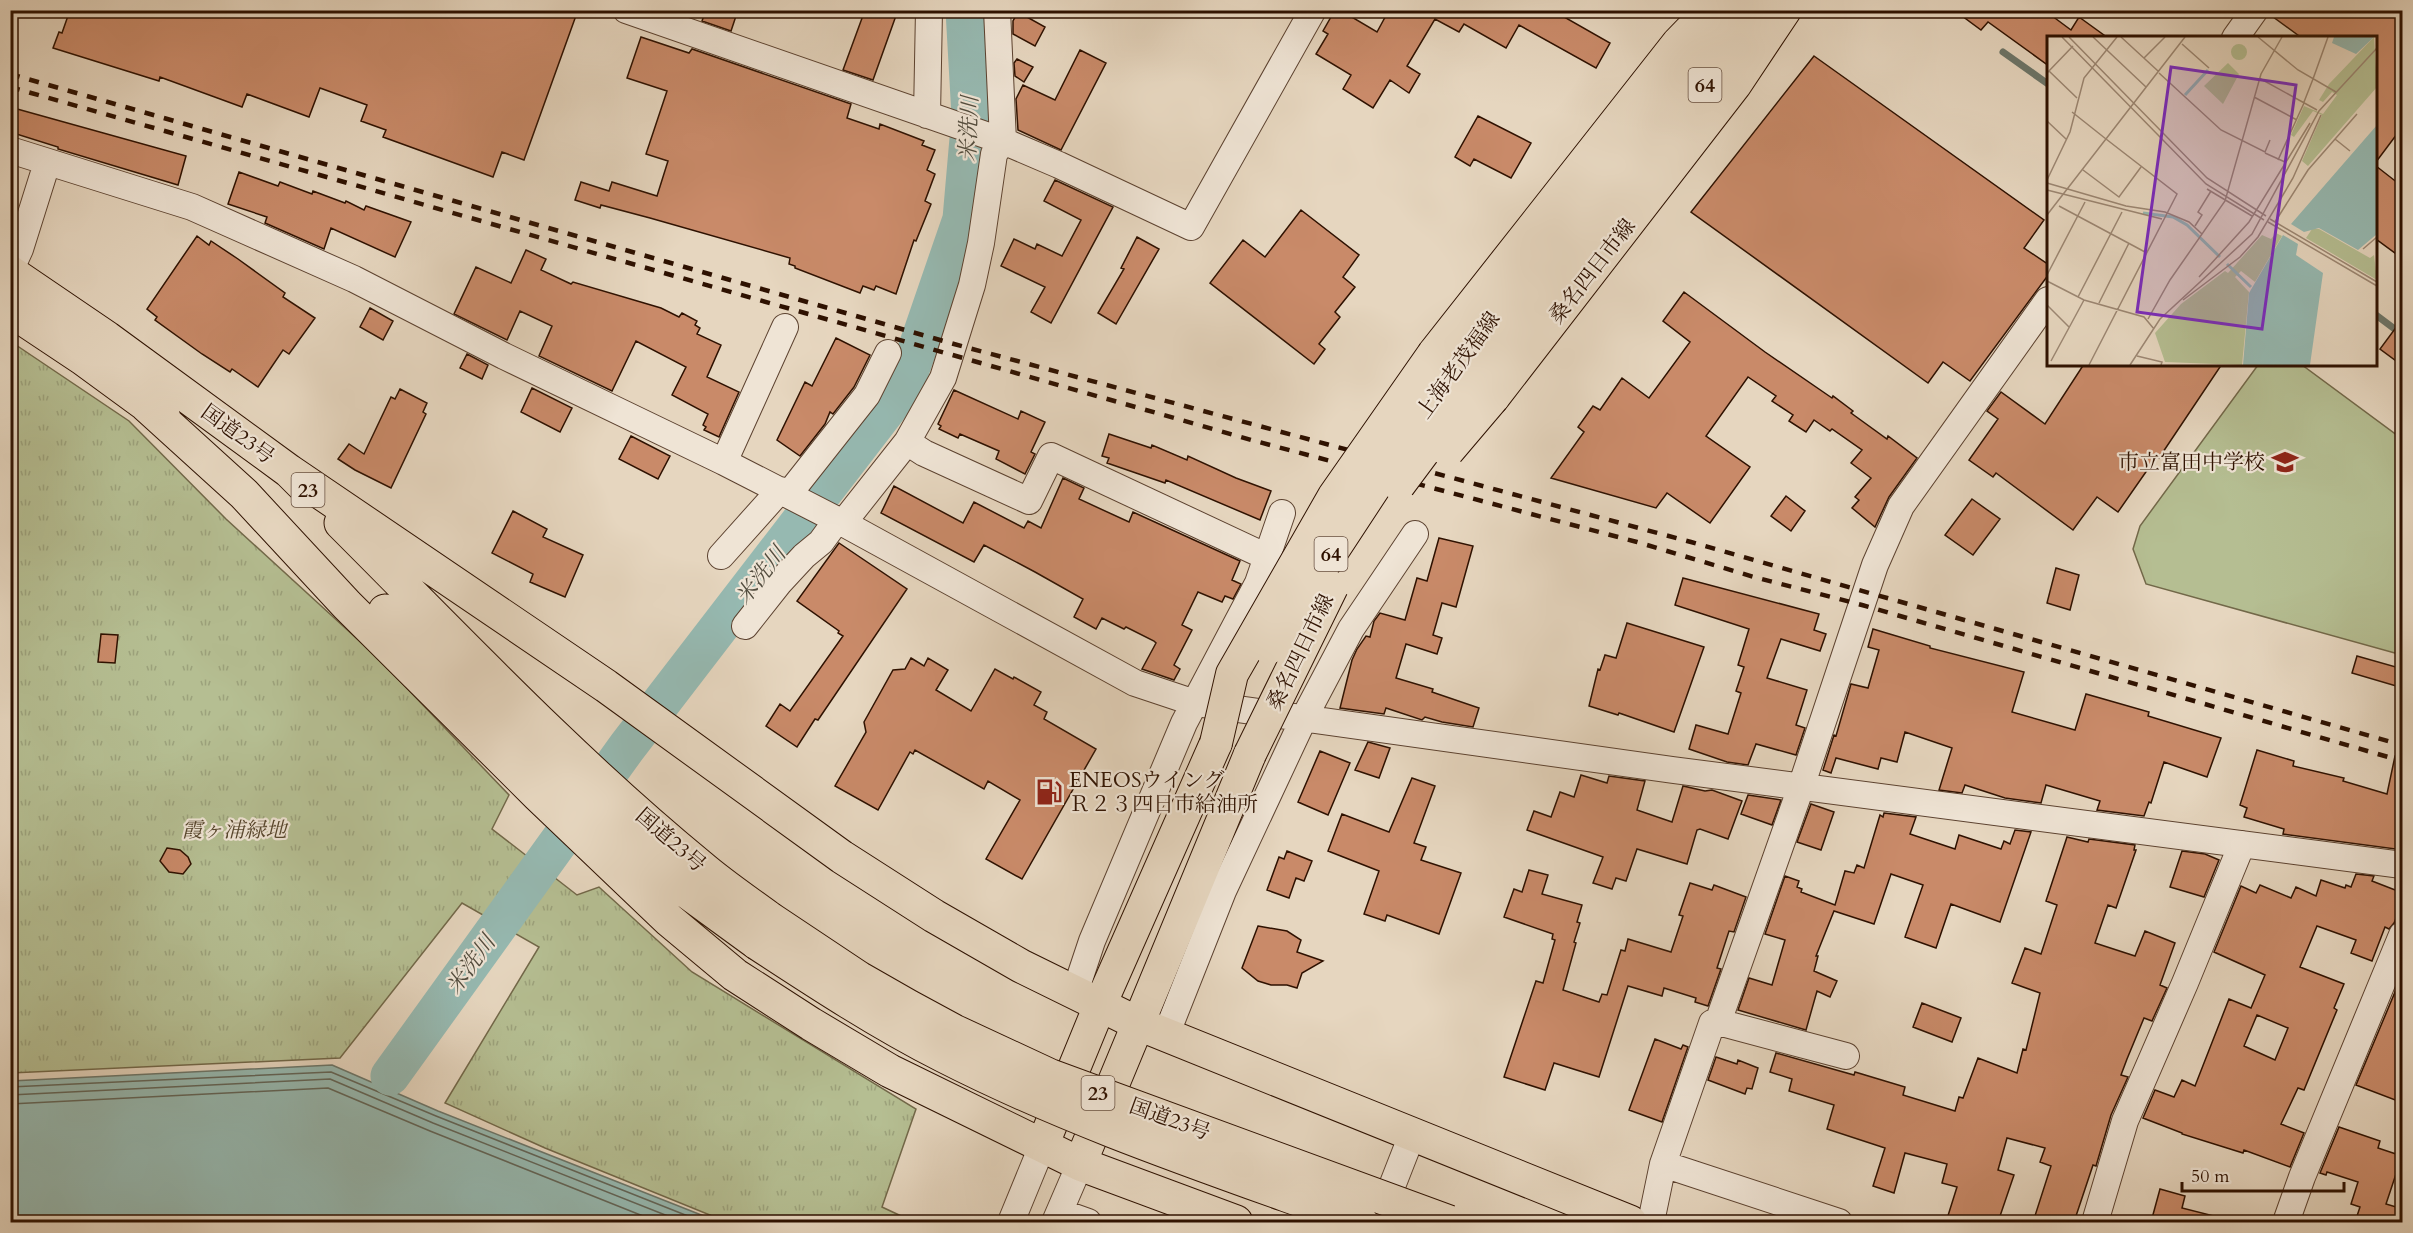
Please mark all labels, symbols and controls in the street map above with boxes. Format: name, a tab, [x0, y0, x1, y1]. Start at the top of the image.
inset map	[2047, 36, 2377, 366]
road number: 64	[1688, 68, 1722, 102]
water label: 米洗川	[953, 94, 985, 163]
street label: 桑名四日市線	[1542, 213, 1643, 330]
street label: 上海老茂福線	[1410, 306, 1507, 425]
street label: 国道23号	[195, 398, 280, 471]
school or university icon: 市立富田中学校	[2270, 447, 2300, 477]
place label: 市立富田中学校	[2118, 448, 2265, 477]
road number: 23	[292, 473, 324, 507]
road number: 64	[1314, 537, 1348, 571]
water label: 米洗川	[729, 539, 794, 611]
street label: 桑名四日市線	[1260, 589, 1341, 715]
place label: ENEOSウイング Ｒ２３四日市給油所	[1069, 766, 1258, 819]
fuel station icon: ENEOSウイング Ｒ２３四日市給油所	[1034, 777, 1064, 807]
street label: 国道23号	[629, 802, 712, 879]
park label: 霞ヶ浦緑地	[182, 816, 288, 845]
water label: 米洗川	[439, 927, 504, 1000]
road number: 23	[1082, 1076, 1114, 1110]
street label: 国道23号	[1125, 1091, 1214, 1148]
scale bar	[2182, 1155, 2344, 1193]
text: 50 m	[2191, 1164, 2230, 1189]

